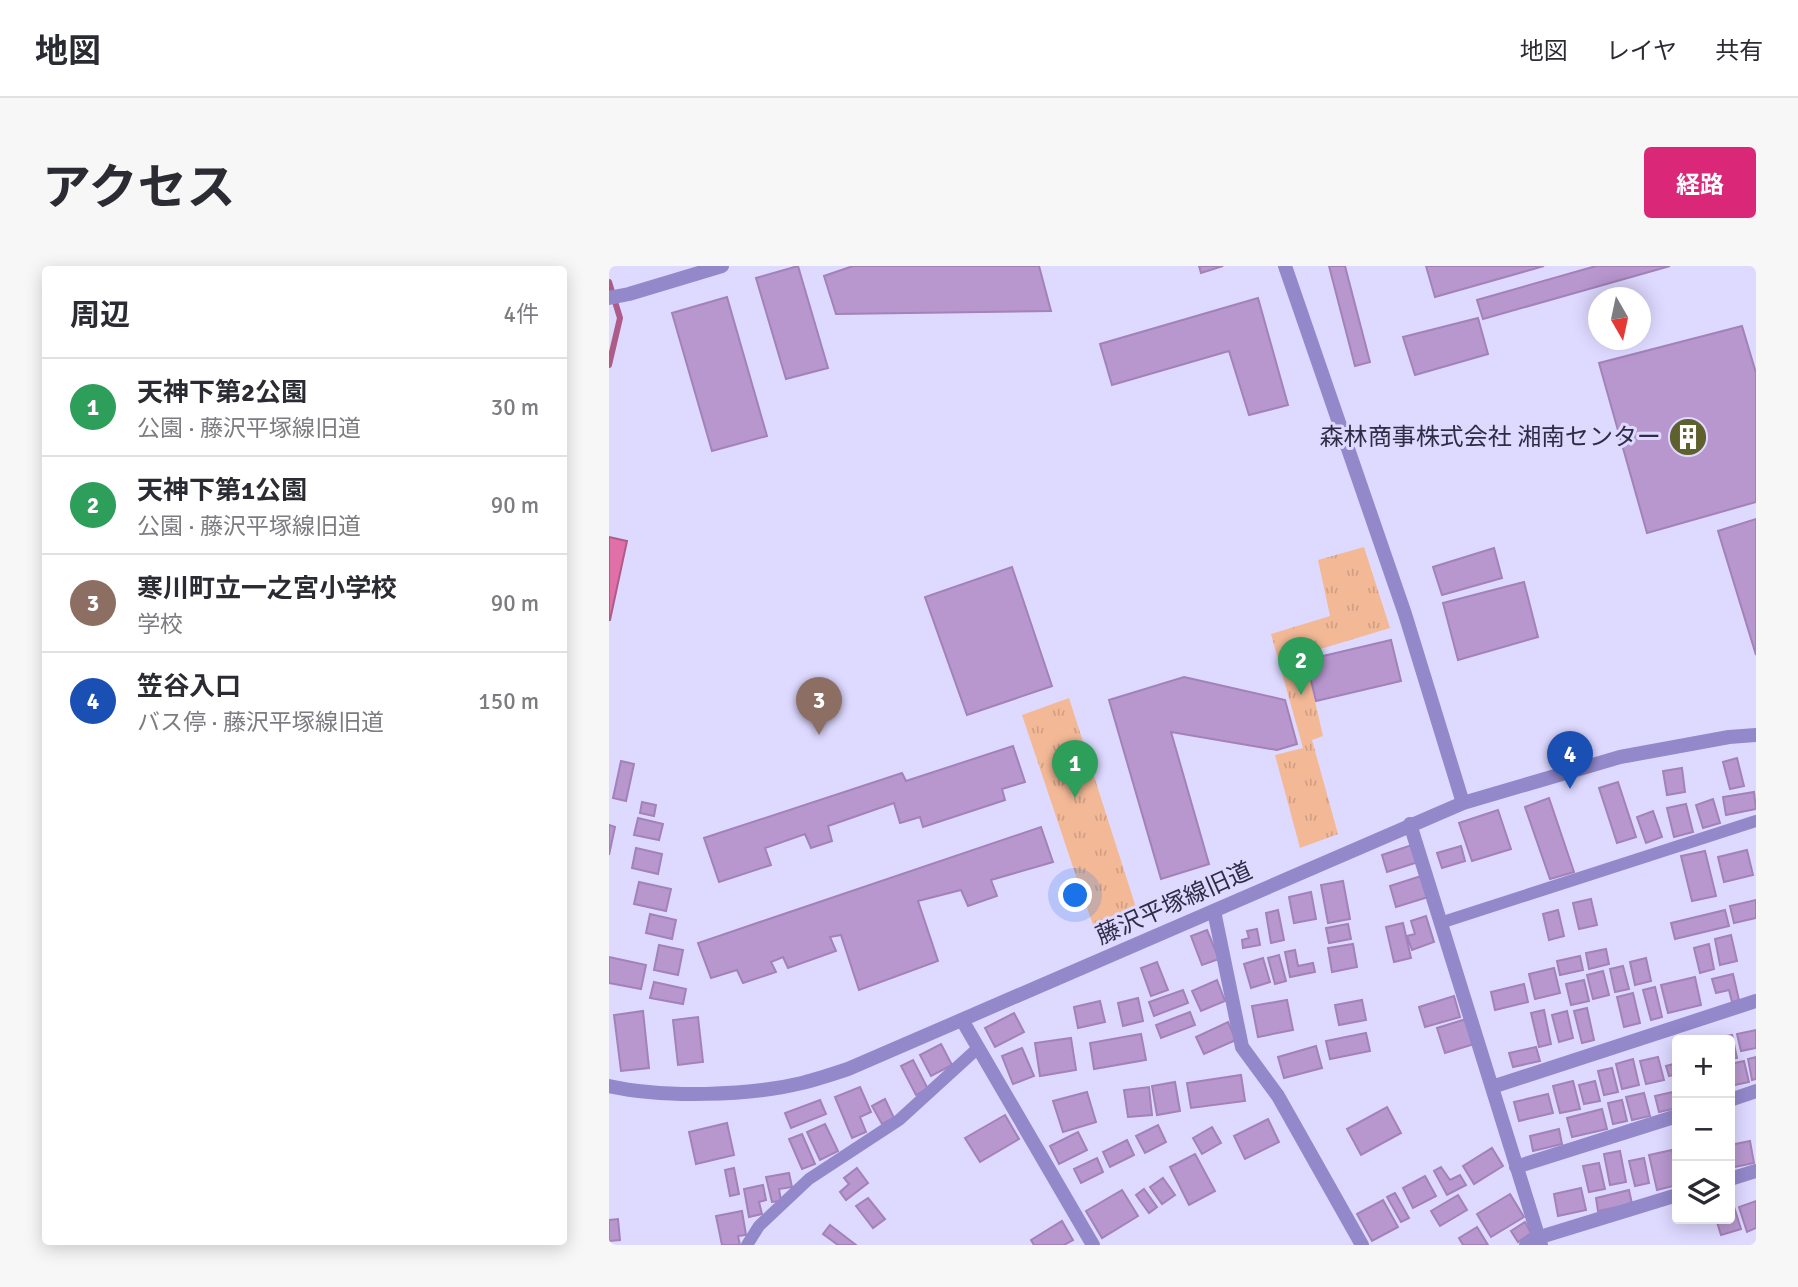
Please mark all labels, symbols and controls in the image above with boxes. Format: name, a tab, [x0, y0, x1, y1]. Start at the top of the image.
text: 地図	[35, 31, 101, 72]
text: 地図	[1520, 36, 1568, 66]
text: レイヤ	[1606, 36, 1677, 66]
text: 共有	[1715, 36, 1763, 66]
button: 経路	[1644, 147, 1756, 218]
text: アクセス	[42, 158, 236, 218]
north arrow	[1588, 287, 1651, 350]
text: 周辺	[70, 297, 130, 334]
text: 4件	[504, 300, 539, 329]
text: 天神下第2公園	[137, 377, 307, 409]
text: 1	[87, 393, 99, 422]
text: 30 m	[491, 393, 539, 422]
text: 公園 · 藤沢平塚線旧道	[137, 414, 361, 443]
building icon: 森林商事株式会社 湘南センター	[1667, 416, 1709, 458]
place label: 森林商事株式会社 湘南センター	[1320, 422, 1661, 452]
text: 天神下第1公園	[137, 475, 307, 507]
text: 2	[87, 491, 99, 520]
text: 90 m	[491, 491, 539, 520]
text: 公園 · 藤沢平塚線旧道	[137, 512, 361, 541]
text: 寒川町立一之宮小学校	[137, 573, 397, 605]
text: 3	[87, 589, 99, 618]
text: 90 m	[491, 589, 539, 618]
text: 学校	[137, 610, 183, 639]
pin: 2	[1278, 637, 1324, 695]
text: 笠谷入口	[137, 671, 241, 703]
pin: 3	[796, 677, 842, 735]
text: 4	[87, 687, 99, 716]
text: 150 m	[478, 687, 539, 716]
text: バス停 · 藤沢平塚線旧道	[137, 708, 384, 737]
pin: 4	[1547, 731, 1593, 789]
pin: 1	[1052, 740, 1098, 798]
street label: 藤沢平塚線旧道	[1091, 855, 1257, 951]
your location	[1058, 878, 1092, 912]
map controls	[1672, 1035, 1735, 1224]
button: +	[1672, 1035, 1735, 1098]
button: −	[1672, 1098, 1735, 1161]
button: layers	[1672, 1161, 1735, 1224]

